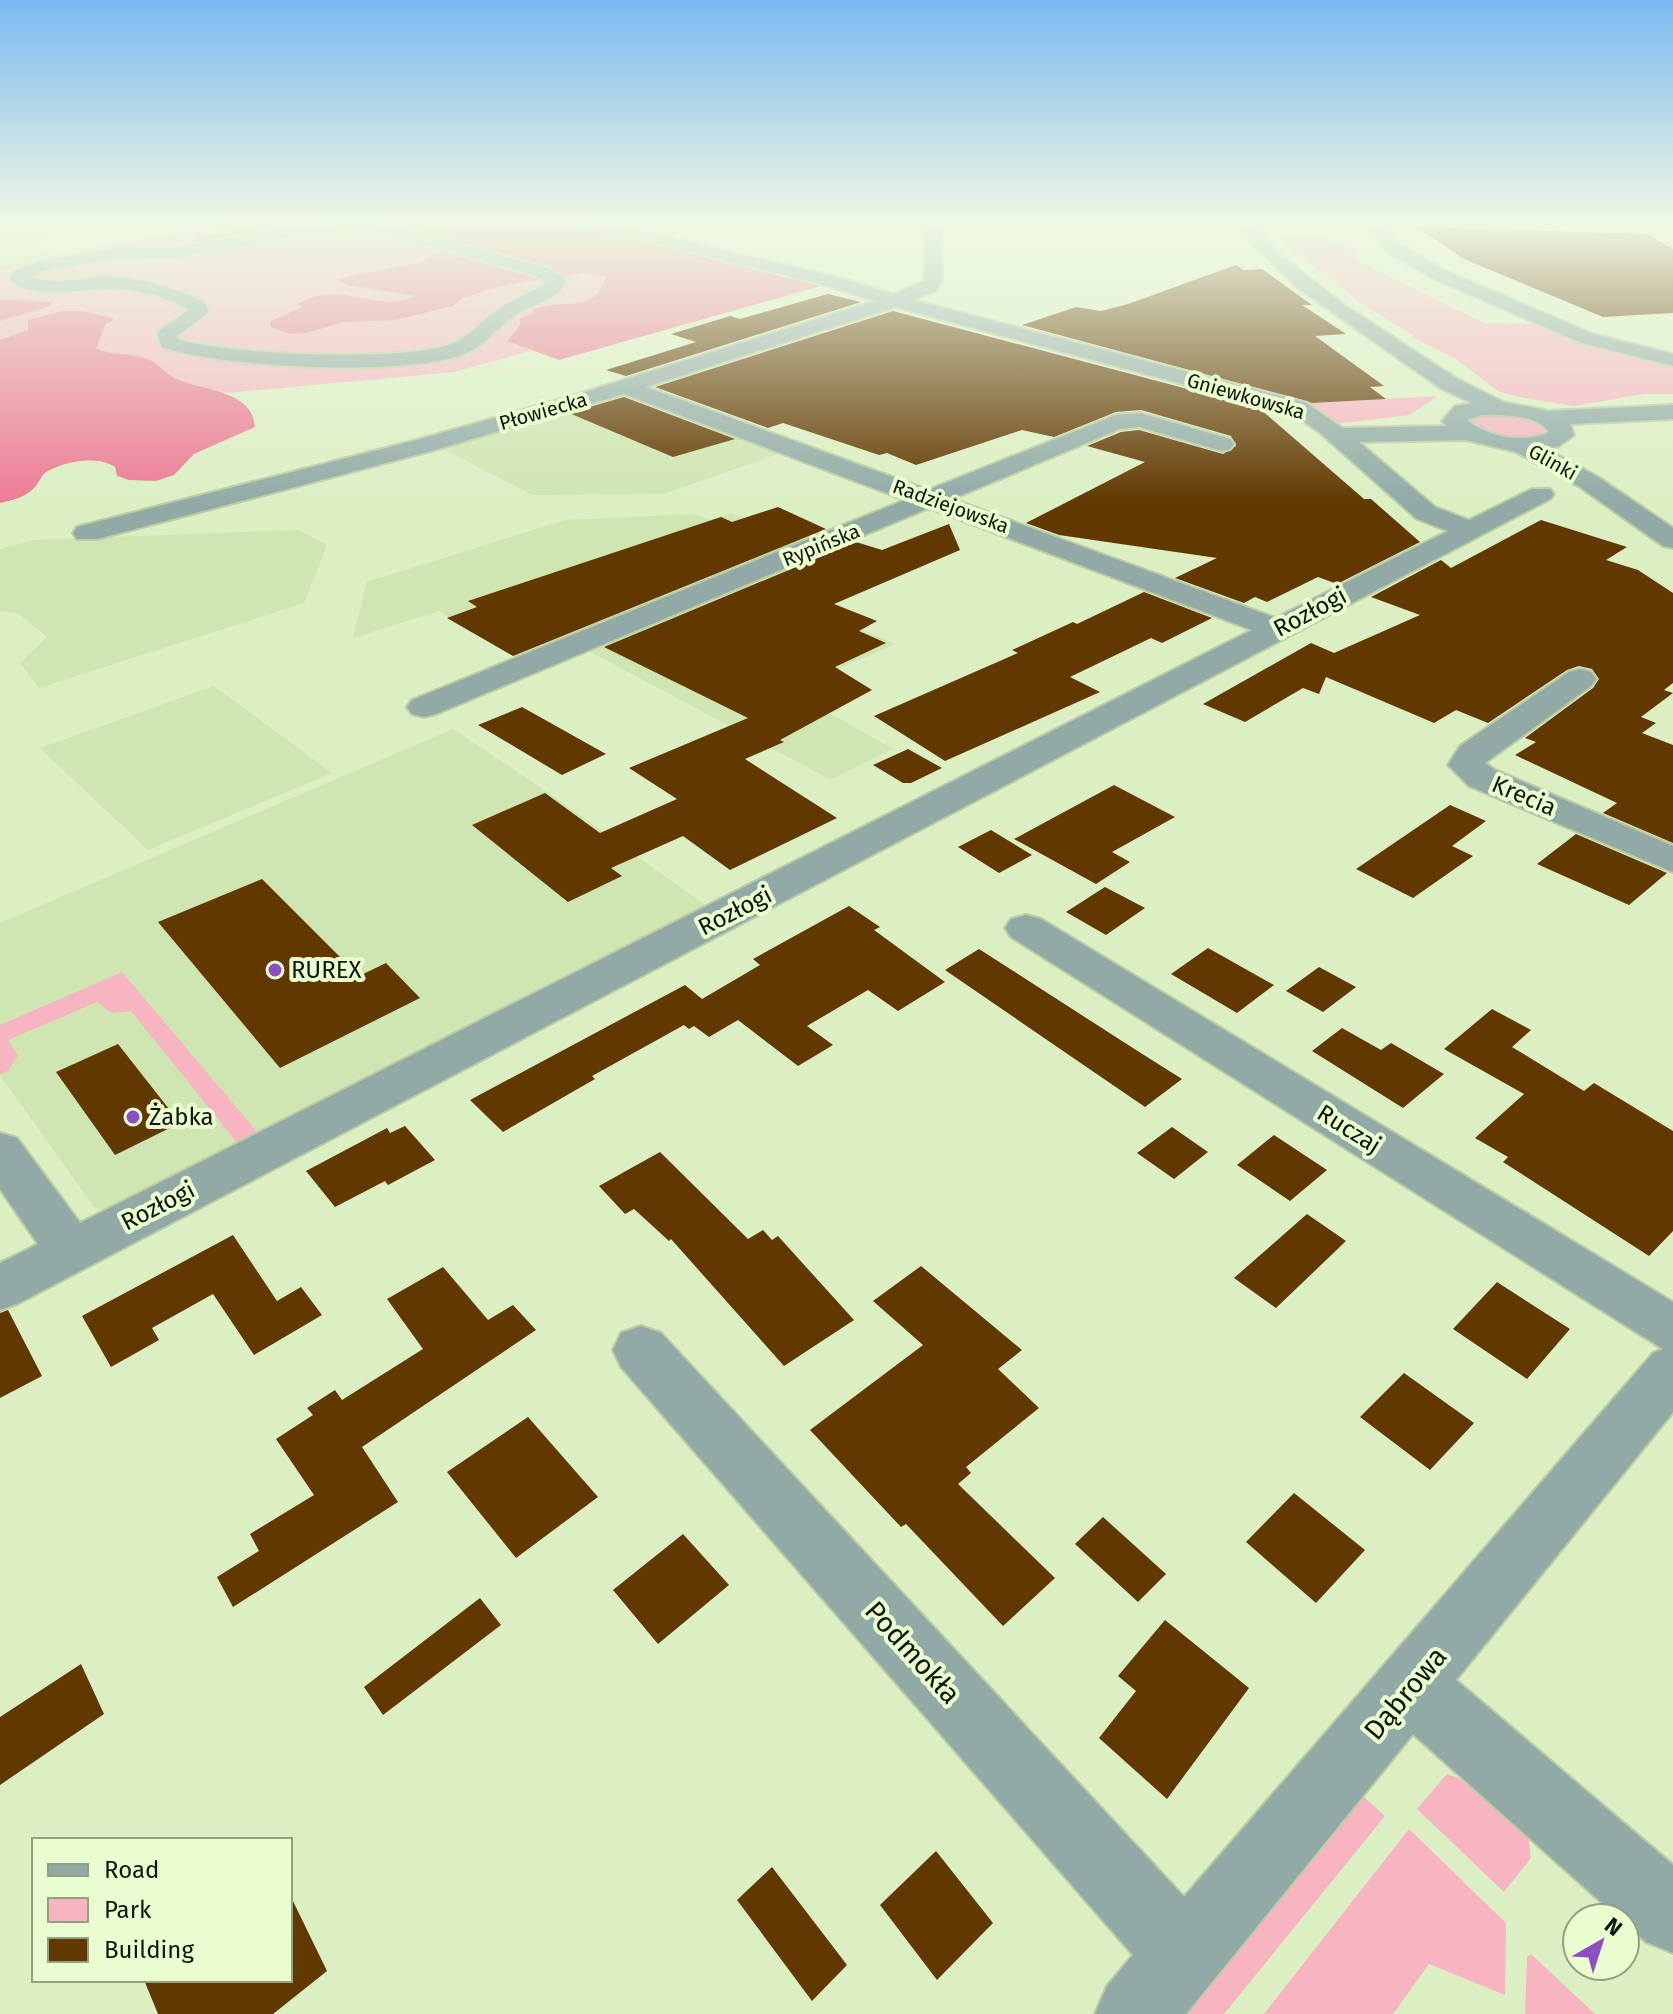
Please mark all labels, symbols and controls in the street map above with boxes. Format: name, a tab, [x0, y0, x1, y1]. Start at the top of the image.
street label: Gniewkowska	[1184, 368, 1308, 424]
street label: Płowiecka	[496, 387, 590, 435]
street label: Glinki	[1525, 439, 1581, 485]
street label: Radziejowska	[890, 474, 1012, 538]
street label: Rypińska	[779, 519, 863, 571]
street label: Rozłogi	[1269, 581, 1351, 643]
street label: Krecia	[1488, 770, 1560, 822]
street label: Rozłogi	[694, 881, 776, 941]
place label: RUREX	[291, 956, 362, 984]
marker: RUREX	[266, 961, 284, 979]
street label: Ruczaj	[1312, 1099, 1386, 1159]
place label: Żabka	[149, 1103, 213, 1131]
marker: Żabka	[124, 1108, 142, 1126]
street label: Rozłogi	[117, 1176, 199, 1236]
street label: Podmokła	[858, 1594, 967, 1710]
street label: Dąbrowa	[1357, 1640, 1454, 1746]
legend	[32, 1838, 292, 1982]
text: Road	[104, 1856, 159, 1884]
text: Park	[104, 1896, 152, 1924]
north arrow	[1561, 1902, 1641, 1982]
text: N	[1599, 1912, 1627, 1942]
text: Building	[104, 1936, 194, 1964]

